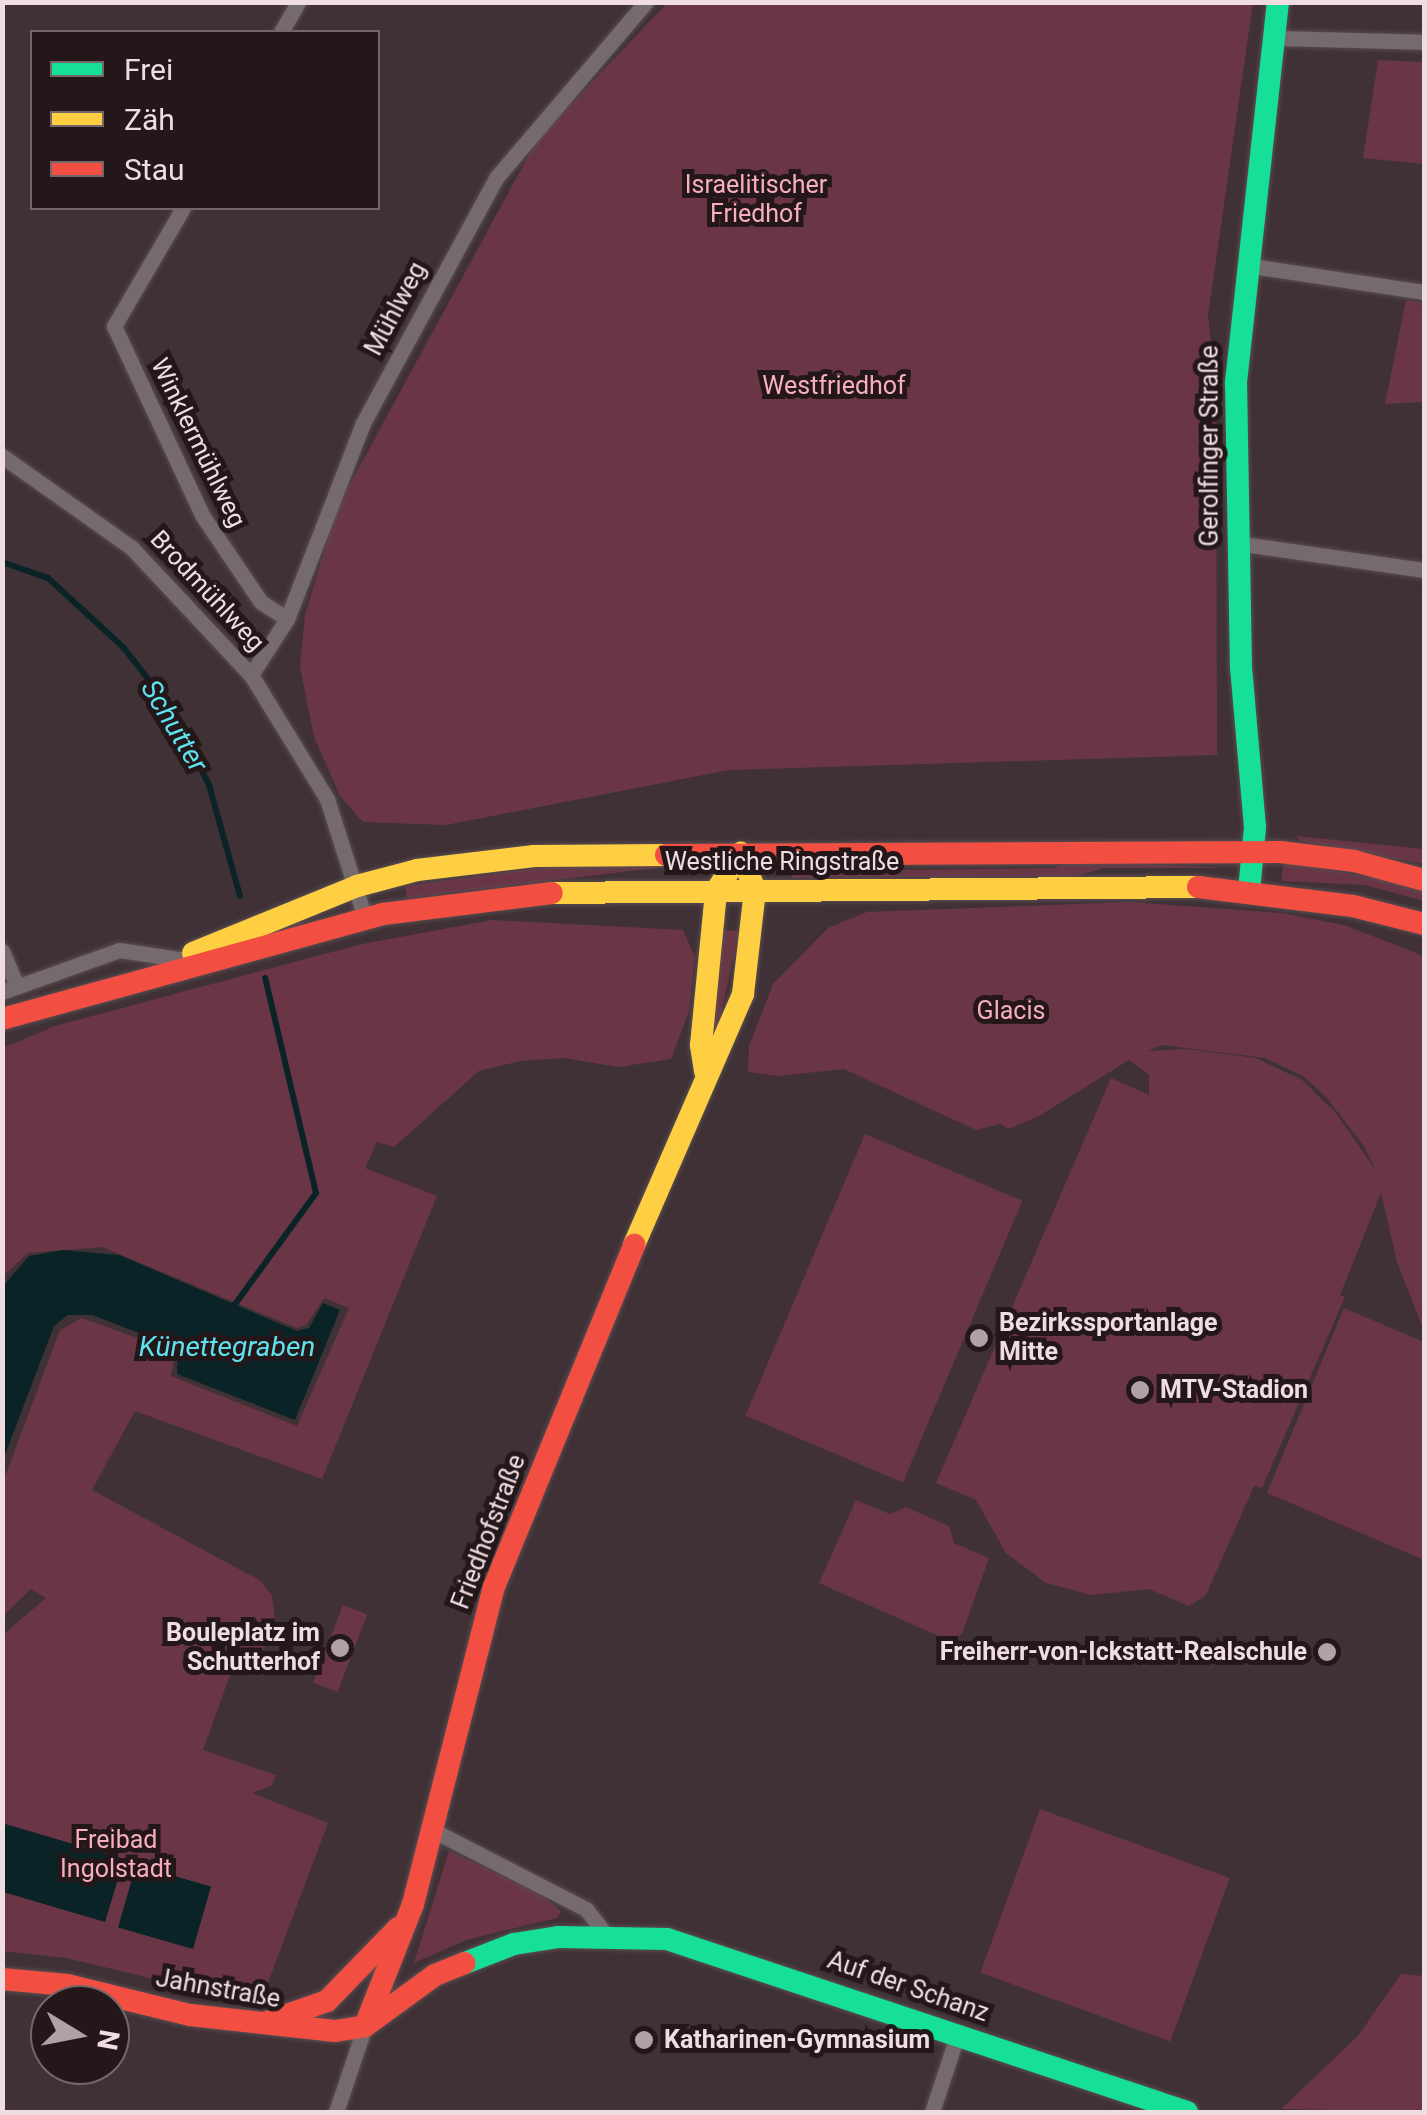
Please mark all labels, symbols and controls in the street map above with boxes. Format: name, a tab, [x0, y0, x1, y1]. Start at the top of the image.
legend	[30, 30, 380, 210]
text: Frei	[124, 52, 173, 87]
text: Zäh	[124, 102, 175, 137]
text: Stau	[124, 152, 184, 187]
park label: Israelitischer Friedhof	[685, 171, 827, 230]
street label: Mühlweg	[359, 257, 433, 361]
street label: Gerolfinger Straße	[1195, 345, 1225, 547]
street label: Winklermühlweg	[144, 354, 252, 532]
park label: Westfriedhof	[762, 371, 906, 401]
street label: Brodmühlweg	[144, 525, 270, 657]
water label: Schutter	[133, 674, 215, 778]
street label: Westliche Ringstraße	[665, 847, 899, 877]
park label: Glacis	[977, 996, 1045, 1026]
place label: Bezirkssportanlage Mitte	[999, 1309, 1218, 1368]
marker: Bezirkssportanlage Mitte	[968, 1327, 990, 1349]
water label: Künettegraben	[139, 1330, 315, 1364]
place label: MTV-Stadion	[1160, 1375, 1308, 1405]
marker: MTV-Stadion	[1129, 1379, 1151, 1401]
street label: Friedhofstraße	[446, 1451, 532, 1613]
place label: Bouleplatz im Schutterhof	[166, 1619, 320, 1678]
marker: Bouleplatz im Schutterhof	[329, 1637, 351, 1659]
place label: Freiherr-von-Ickstatt-Realschule	[940, 1637, 1307, 1667]
marker: Freiherr-von-Ickstatt-Realschule	[1316, 1641, 1338, 1663]
park label: Freibad Ingolstadt	[60, 1826, 172, 1885]
street label: Auf der Schanz	[824, 1945, 992, 2029]
street label: Jahnstraße	[153, 1963, 283, 2015]
north arrow	[30, 1985, 130, 2085]
place label: Katharinen-Gymnasium	[664, 2025, 930, 2055]
text: N	[90, 2027, 126, 2053]
marker: Katharinen-Gymnasium	[633, 2029, 655, 2051]

